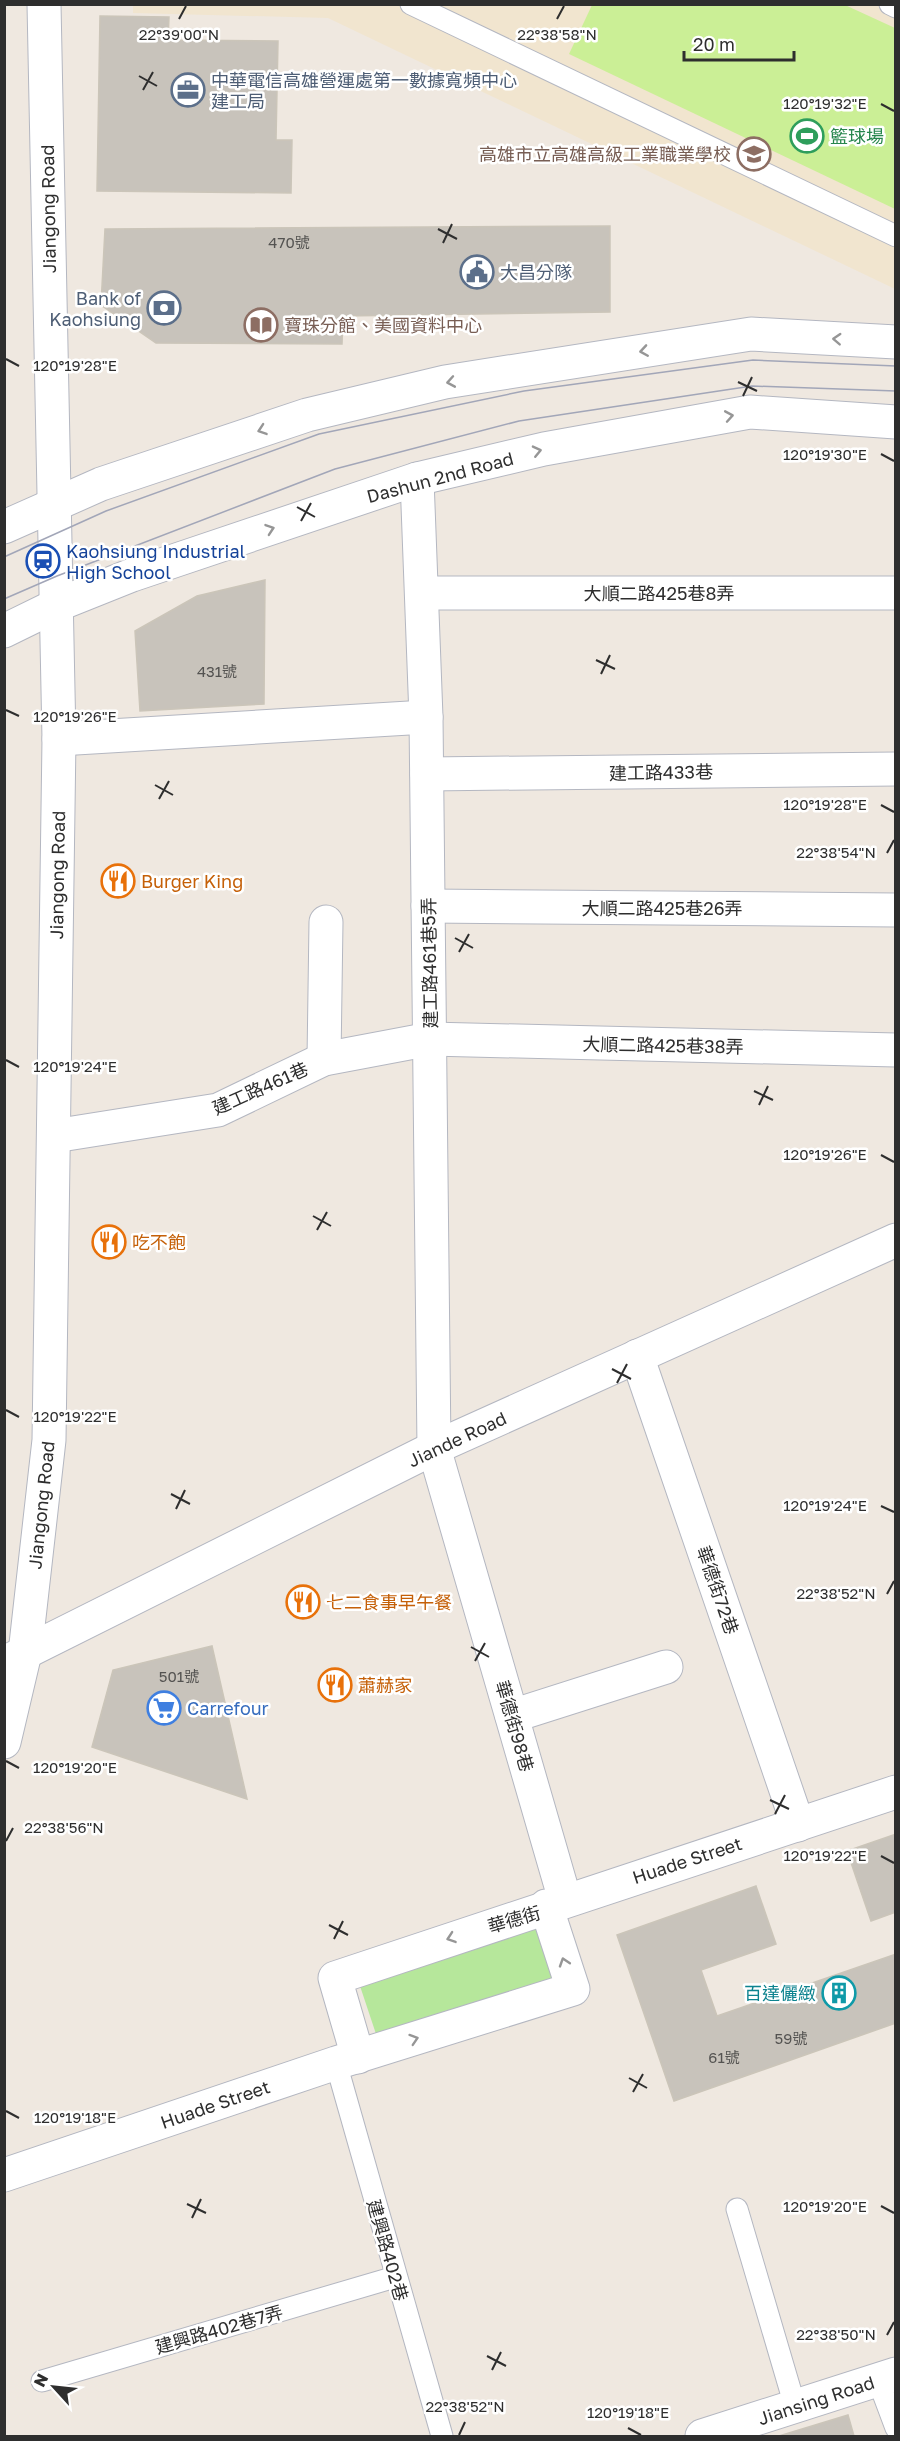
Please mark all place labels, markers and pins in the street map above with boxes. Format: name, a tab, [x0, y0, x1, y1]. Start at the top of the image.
place label: 中華電信高雄營運處第一數據寬頻中心 建工局	[211, 69, 517, 112]
office icon: 中華電信高雄營運處第一數據寬頻中心 建工局	[170, 72, 206, 108]
sports icon: 籃球場	[789, 118, 825, 154]
place label: 籃球場	[830, 125, 884, 147]
school or university icon: 高雄市立高雄高級工業職業學校	[736, 136, 772, 172]
place label: 高雄市立高雄高級工業職業學校	[479, 143, 731, 165]
public building icon: 大昌分隊	[459, 254, 495, 290]
place label: 大昌分隊	[500, 261, 572, 283]
place label: Bank of Kaohsiung	[49, 287, 141, 330]
bank icon: Bank of Kaohsiung	[146, 290, 182, 326]
library icon: 寶珠分館、美國資料中心	[243, 307, 279, 343]
place label: 寶珠分館、美國資料中心	[284, 314, 482, 336]
place label: Kaohsiung Industrial High School	[66, 540, 246, 583]
station icon: Kaohsiung Industrial High School	[25, 543, 61, 579]
restaurant icon: Burger King	[100, 863, 136, 899]
place label: Burger King	[141, 870, 243, 892]
restaurant icon: 吃不飽	[91, 1224, 127, 1260]
place label: 吃不飽	[132, 1231, 186, 1253]
restaurant icon: 七二食事早午餐	[285, 1584, 321, 1620]
place label: 七二食事早午餐	[326, 1591, 452, 1613]
restaurant icon: 蕭赫家	[317, 1667, 353, 1703]
place label: 蕭赫家	[358, 1674, 412, 1696]
supermarket icon: Carrefour	[146, 1690, 182, 1726]
place label: Carrefour	[187, 1697, 269, 1719]
building icon: 百達儷緻	[821, 1975, 857, 2011]
place label: 百達儷緻	[744, 1982, 816, 2004]

